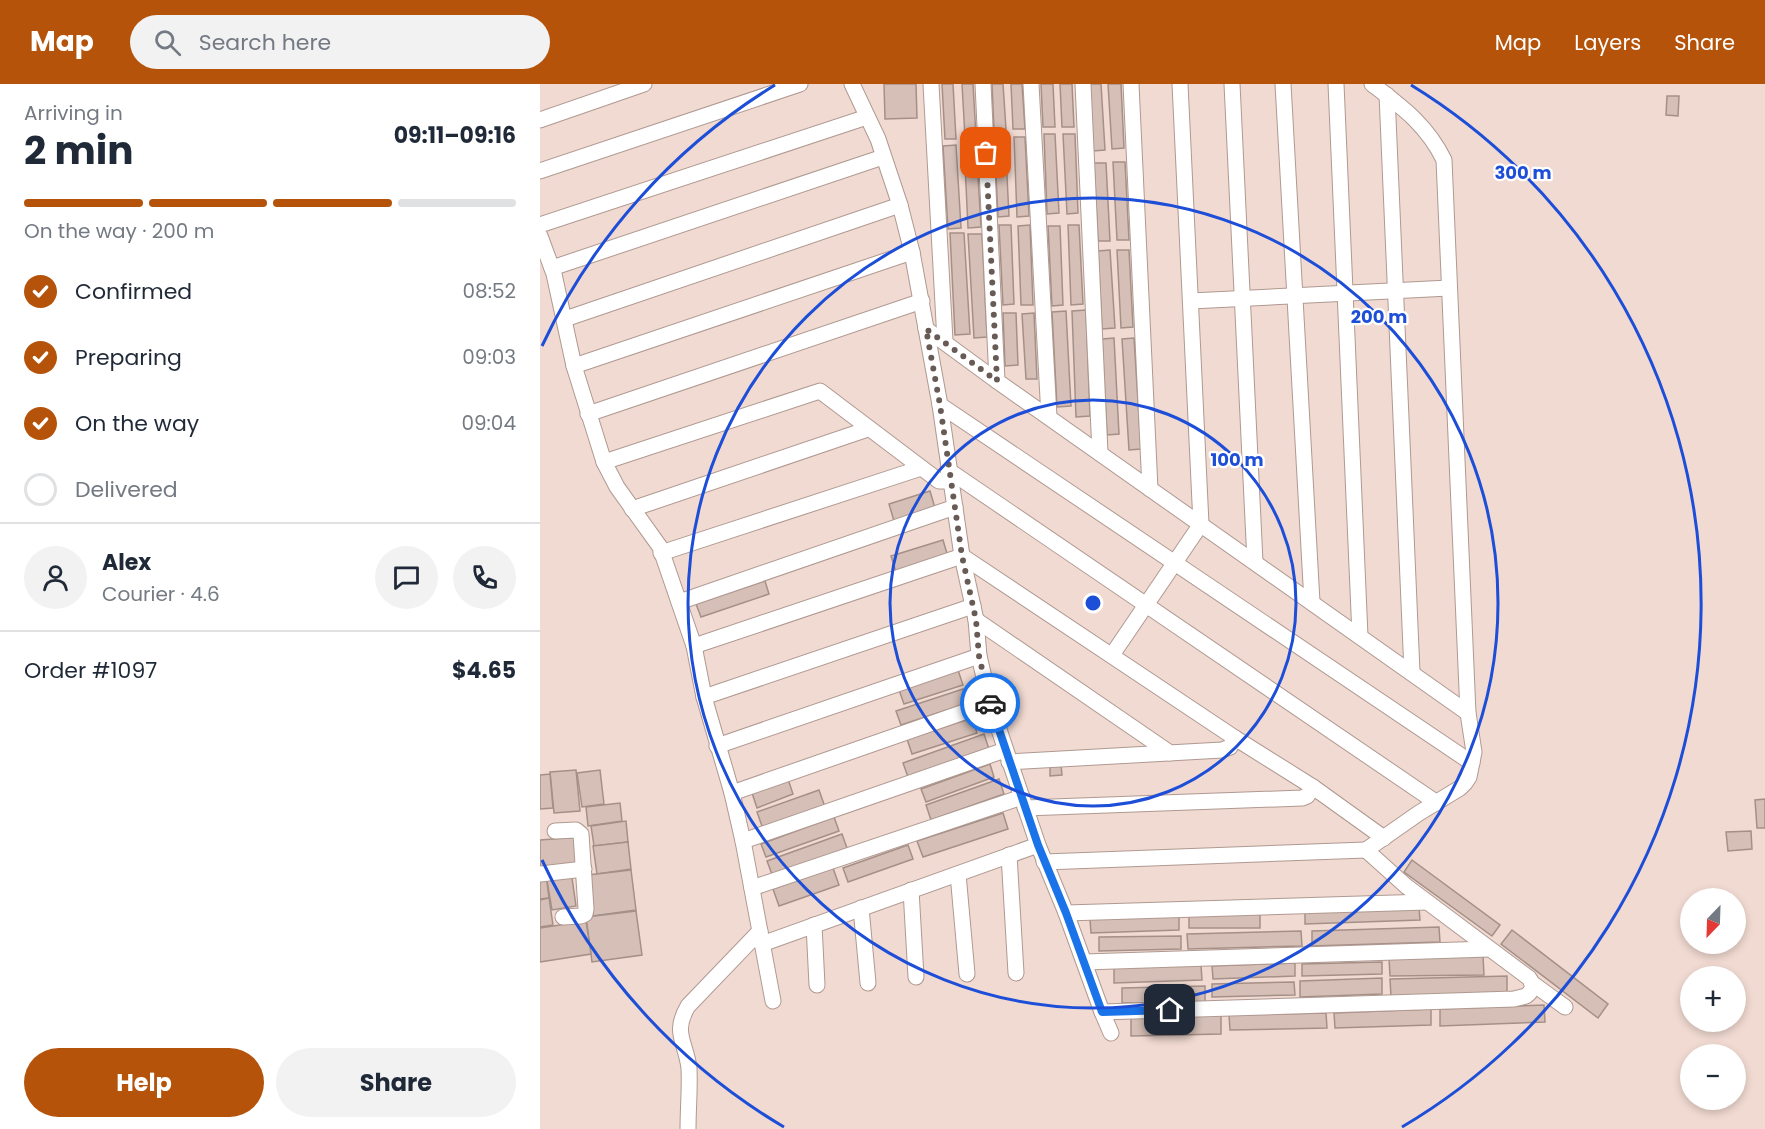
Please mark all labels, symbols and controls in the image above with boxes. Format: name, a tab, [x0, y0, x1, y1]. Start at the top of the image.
search box	[130, 15, 550, 69]
text: Map	[30, 22, 94, 61]
icon: search	[151, 26, 184, 59]
text: Search here	[199, 27, 331, 58]
text: Map	[1495, 28, 1541, 57]
text: Layers	[1574, 28, 1641, 57]
text: Share	[1674, 28, 1735, 57]
text: Arriving in	[24, 99, 123, 127]
text: 09:11–09:16	[394, 120, 516, 151]
text: 2 min	[24, 123, 134, 178]
pin	[960, 127, 1011, 178]
icon: bag	[969, 136, 1002, 169]
text: 300 m	[1494, 160, 1552, 185]
text: On the way · 200 m	[24, 217, 214, 245]
icon: check	[24, 275, 57, 308]
text: Confirmed	[75, 276, 192, 307]
text: 08:52	[463, 277, 516, 305]
text: 200 m	[1351, 304, 1407, 329]
icon: check	[24, 341, 57, 374]
text: Preparing	[75, 342, 182, 373]
text: 09:03	[462, 343, 516, 371]
icon: check	[24, 407, 57, 440]
text: On the way	[75, 408, 199, 439]
text: 09:04	[461, 409, 516, 437]
text: 100 m	[1210, 447, 1264, 472]
text: Delivered	[75, 474, 178, 505]
button: person	[24, 546, 87, 609]
button: chat	[375, 546, 438, 609]
button: phone	[453, 546, 516, 609]
text: Alex	[102, 547, 151, 578]
text: Courier · 4.6	[102, 580, 220, 608]
centre of rings	[1083, 593, 1103, 613]
text: Order #1097	[24, 655, 157, 686]
text: $4.65	[452, 655, 516, 686]
courier	[960, 673, 1020, 733]
icon: car	[974, 687, 1007, 720]
north arrow	[1680, 888, 1746, 954]
map controls	[1680, 888, 1746, 1110]
button: +	[1680, 966, 1746, 1032]
pin	[1144, 984, 1195, 1035]
icon: home	[1153, 993, 1186, 1026]
button: −	[1680, 1044, 1746, 1110]
button: Help	[24, 1048, 264, 1117]
button: Share	[276, 1048, 516, 1117]

